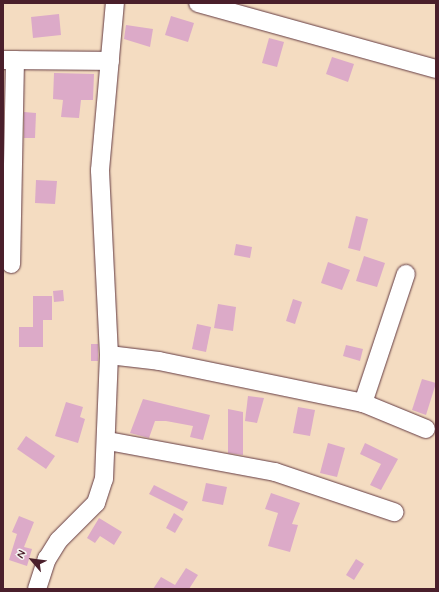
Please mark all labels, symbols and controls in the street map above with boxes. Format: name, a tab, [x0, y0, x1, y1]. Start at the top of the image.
north arrow	[12, 540, 52, 580]
text: N	[14, 548, 29, 561]

